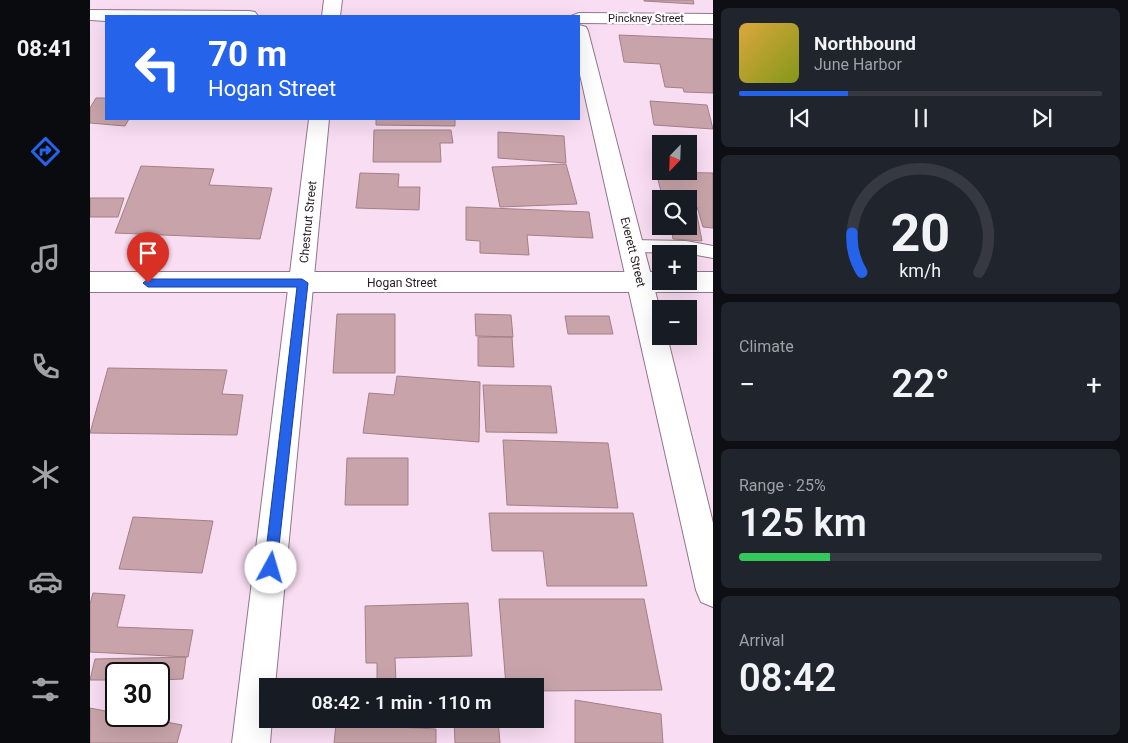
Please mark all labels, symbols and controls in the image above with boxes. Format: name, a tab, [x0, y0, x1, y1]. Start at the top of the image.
street label: Pinckney Street	[608, 12, 684, 25]
text: Northbound	[814, 32, 916, 55]
text: 70 m	[208, 34, 287, 75]
icon: left	[125, 35, 190, 100]
text: 08:41	[17, 36, 73, 61]
text: June Harbor	[814, 55, 902, 74]
text: Hogan Street	[208, 76, 336, 101]
icon: previous	[786, 104, 814, 132]
icon: pause	[907, 104, 935, 132]
icon: next	[1028, 104, 1056, 132]
icon: directions	[28, 134, 63, 169]
north arrow	[652, 135, 698, 180]
map controls	[652, 135, 697, 345]
street label: Chestnut Street	[297, 180, 319, 264]
button: search	[652, 190, 697, 235]
text: 20	[891, 203, 950, 264]
street label: Everett Street	[618, 216, 648, 288]
pin	[127, 232, 169, 283]
icon: arrive	[134, 239, 162, 267]
icon: music	[28, 241, 63, 276]
button: +	[652, 245, 697, 290]
text: km/h	[900, 260, 941, 281]
street label: Hogan Street	[367, 276, 437, 290]
button: −	[652, 300, 697, 345]
text: Climate	[739, 337, 794, 356]
icon: phone	[28, 349, 63, 384]
text: 22°	[892, 362, 950, 406]
text: −	[739, 368, 755, 401]
text: +	[1086, 368, 1102, 401]
icon: climate	[28, 457, 63, 492]
text: Range · 25%	[739, 476, 826, 495]
text: 125 km	[739, 501, 867, 545]
position arrow	[244, 541, 296, 593]
icon: car	[28, 564, 63, 599]
text: Arrival	[739, 631, 784, 650]
text: 08:42	[739, 656, 836, 700]
speed limit sign: 30	[105, 662, 170, 727]
icon: filters	[28, 672, 63, 707]
text: 08:42 · 1 min · 110 m	[311, 691, 492, 714]

